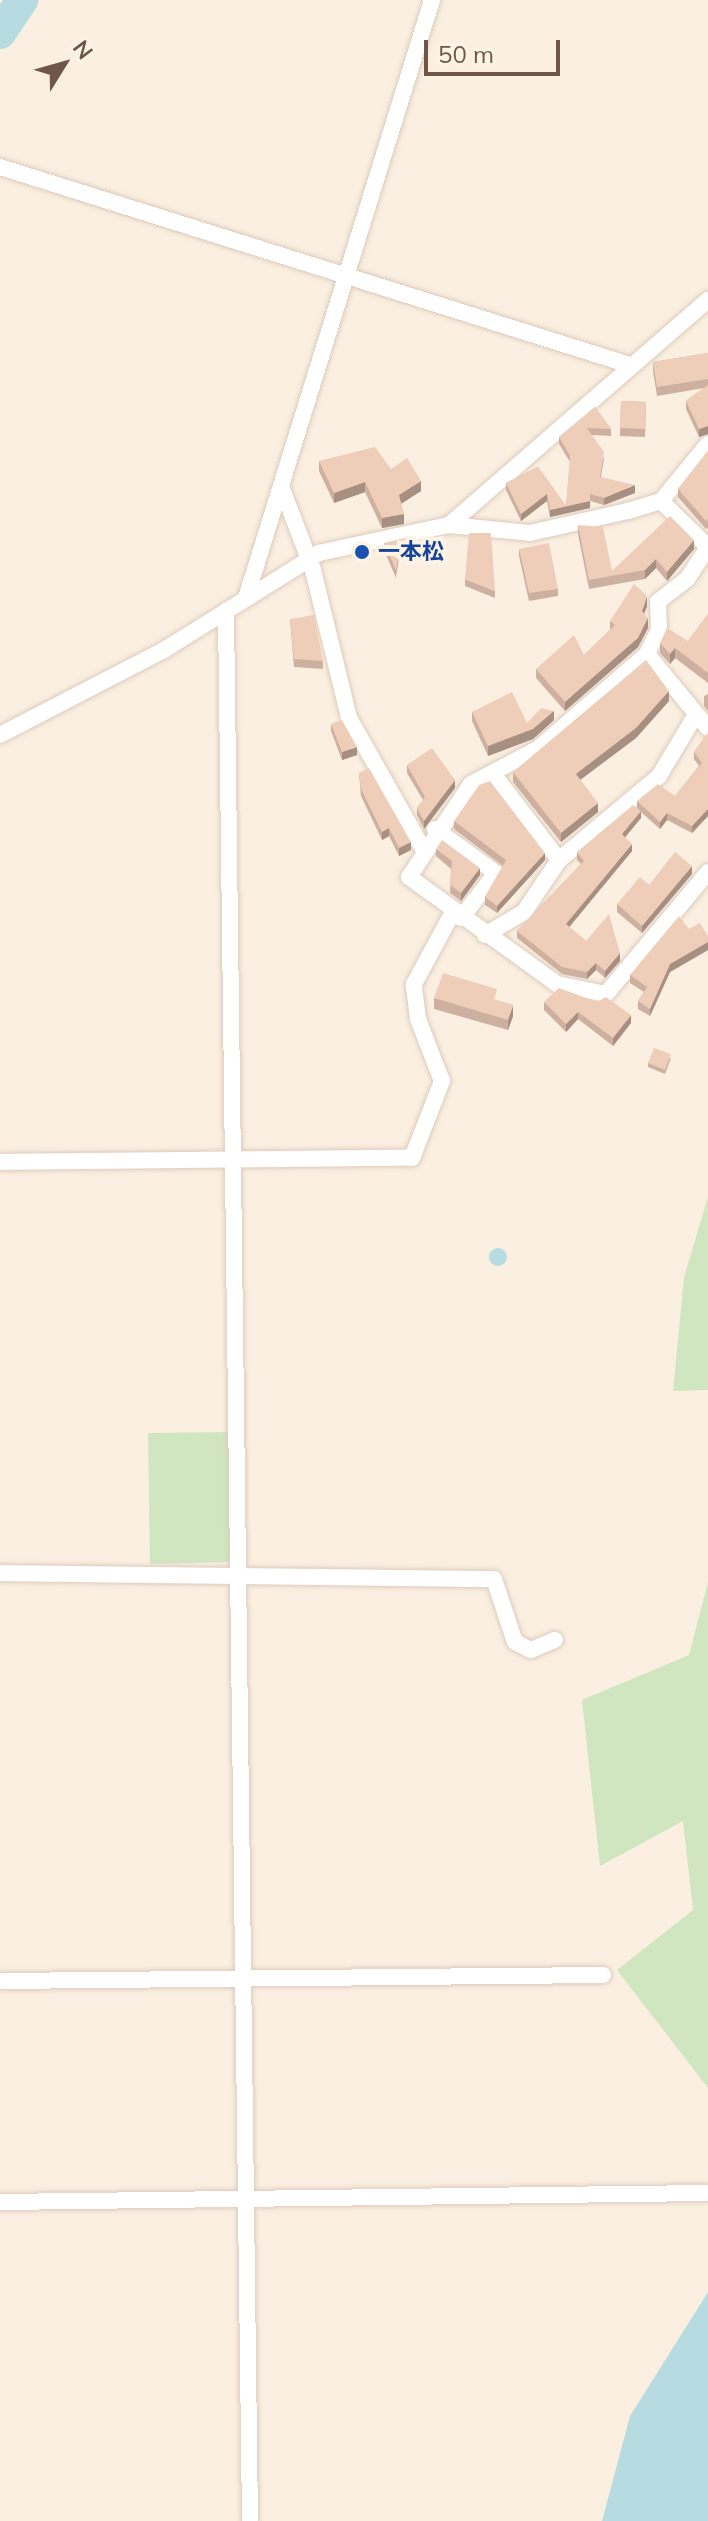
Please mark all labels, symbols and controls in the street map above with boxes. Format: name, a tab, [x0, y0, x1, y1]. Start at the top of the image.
north arrow	[24, 24, 104, 104]
scale bar	[428, 24, 564, 74]
text: N	[67, 34, 99, 65]
text: 50 m	[438, 39, 494, 69]
place label: 一本松	[378, 539, 444, 565]
marker: 一本松	[353, 543, 371, 561]

